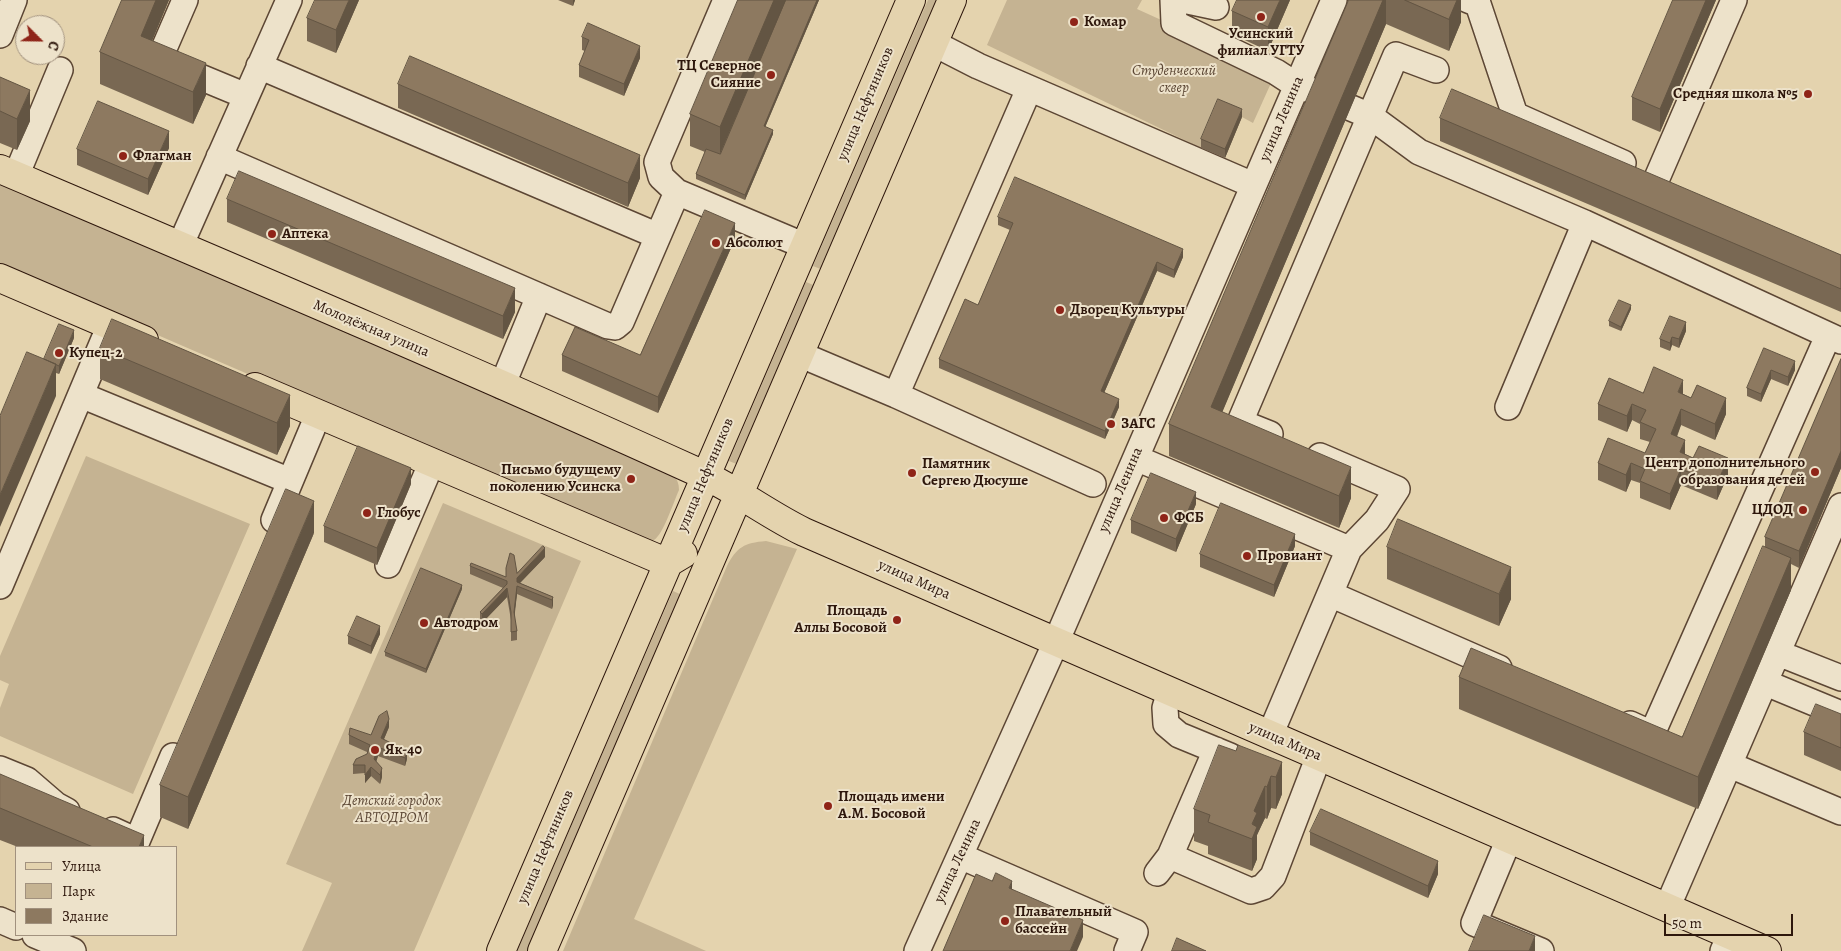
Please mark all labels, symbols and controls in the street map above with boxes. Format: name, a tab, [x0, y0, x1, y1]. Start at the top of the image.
marker: Усинский филиал УГТУ	[1255, 11, 1267, 23]
place label: Комар	[1084, 13, 1126, 31]
north arrow	[15, 15, 65, 65]
marker: Комар	[1068, 16, 1080, 28]
place label: Усинский филиал УГТУ	[1218, 25, 1304, 60]
text: С	[43, 38, 64, 53]
street label: улица Нефтяников	[834, 44, 898, 164]
place label: ТЦ Северное Сияние	[677, 57, 761, 92]
park label: Студенческий сквер	[1132, 62, 1216, 97]
marker: ТЦ Северное Сияние	[765, 69, 777, 81]
street label: улица Ленина	[1256, 74, 1308, 164]
place label: Средняя школа №5	[1673, 85, 1798, 103]
marker: Средняя школа №5	[1802, 88, 1814, 100]
place label: Флагман	[133, 147, 192, 165]
marker: Флагман	[117, 150, 129, 162]
place label: Аптека	[282, 225, 329, 243]
marker: Аптека	[266, 228, 278, 240]
place label: Абсолют	[726, 234, 783, 252]
marker: Абсолют	[710, 237, 722, 249]
street label: Молодёжная улица	[310, 296, 432, 362]
place label: Дворец Культуры	[1070, 301, 1185, 319]
marker: Дворец Культуры	[1054, 304, 1066, 316]
place label: Купец-2	[69, 344, 122, 362]
marker: Купец-2	[53, 347, 65, 359]
street label: улица Нефтяников	[674, 415, 738, 535]
place label: ЗАГС	[1121, 415, 1155, 433]
marker: ЗАГС	[1105, 418, 1117, 430]
street label: улица Ленина	[1095, 445, 1147, 535]
place label: Центр дополнительного образования детей	[1645, 454, 1805, 489]
place label: Памятник Сергею Дюсуше	[922, 455, 1028, 490]
place label: Письмо будущему поколению Усинска	[489, 461, 621, 496]
marker: Центр дополнительного образования детей	[1809, 466, 1821, 478]
marker: Памятник Сергею Дюсуше	[906, 467, 918, 479]
marker: Письмо будущему поколению Усинска	[625, 473, 637, 485]
place label: ЦДОД	[1752, 501, 1793, 519]
place label: Глобус	[377, 504, 421, 522]
marker: ЦДОД	[1797, 504, 1809, 516]
marker: Глобус	[361, 507, 373, 519]
place label: ФСБ	[1174, 509, 1204, 527]
marker: ФСБ	[1158, 512, 1170, 524]
place label: Провиант	[1257, 547, 1322, 565]
marker: Провиант	[1241, 550, 1253, 562]
street label: улица Мира	[875, 556, 953, 604]
place label: Площадь Аллы Босовой	[794, 602, 887, 637]
place label: Автодром	[434, 614, 498, 632]
marker: Площадь Аллы Босовой	[891, 614, 903, 626]
marker: Автодром	[418, 617, 430, 629]
street label: улица Мира	[1246, 719, 1324, 765]
place label: Як-40	[385, 741, 422, 759]
marker: Як-40	[369, 744, 381, 756]
street label: улица Нефтяников	[514, 787, 578, 907]
place label: Площадь имени А.М. Босовой	[838, 788, 945, 823]
park label: Детский городок АВТОДРОМ	[343, 792, 441, 827]
marker: Площадь имени А.М. Босовой	[822, 800, 834, 812]
street label: улица Ленина	[931, 816, 985, 906]
legend	[15, 846, 178, 936]
text: Улица	[62, 856, 101, 876]
text: Парк	[62, 881, 95, 901]
place label: Плавательный бассейн	[1015, 903, 1112, 938]
scale bar	[1666, 904, 1795, 936]
text: Здание	[62, 906, 109, 926]
text: 50 m	[1672, 913, 1702, 933]
marker: Плавательный бассейн	[999, 915, 1011, 927]

